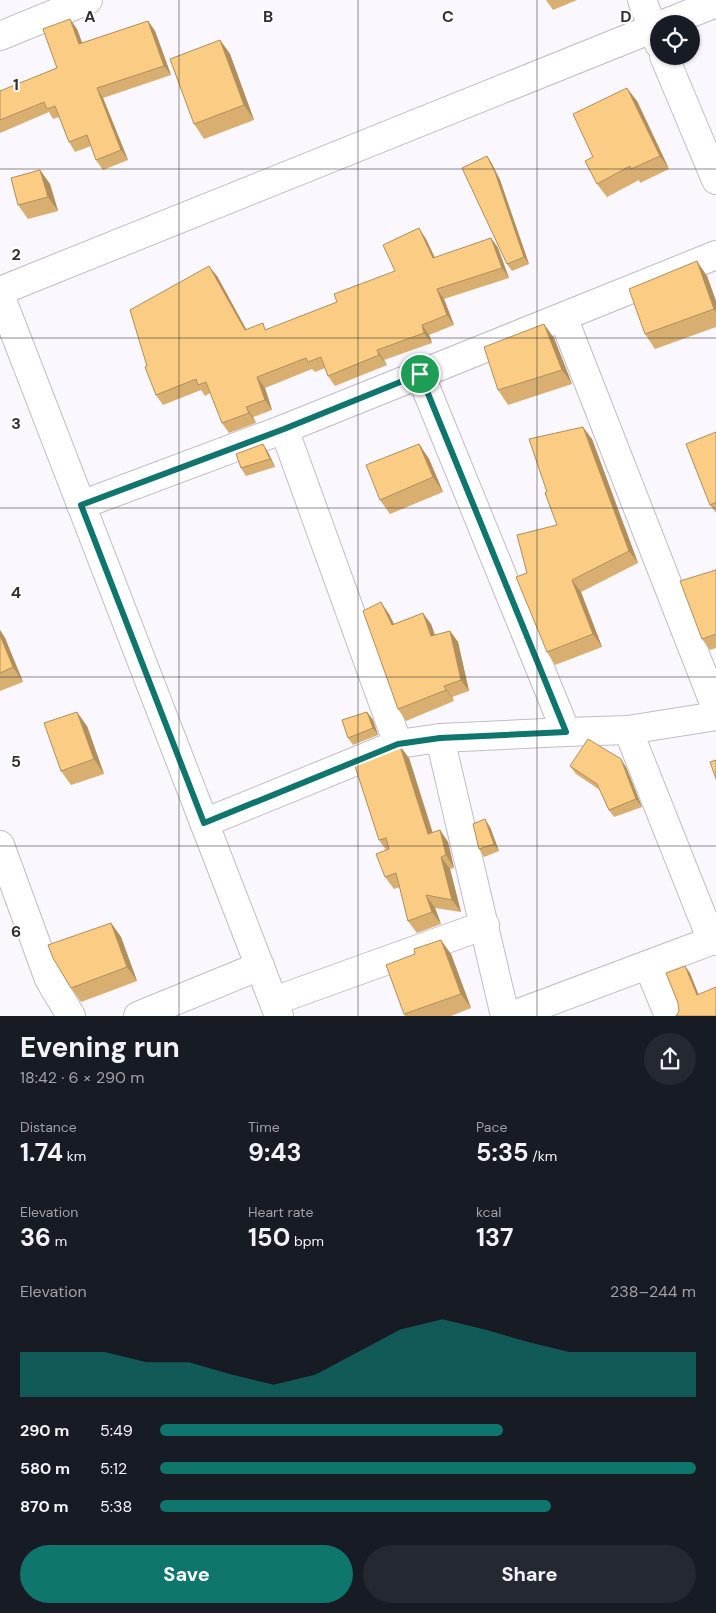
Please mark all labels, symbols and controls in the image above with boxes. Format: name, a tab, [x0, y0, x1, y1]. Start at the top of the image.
text: A	[84, 6, 96, 27]
text: B	[263, 6, 273, 27]
text: C	[442, 6, 454, 27]
text: D	[620, 6, 632, 27]
map controls	[650, 15, 700, 65]
button: locate	[650, 15, 700, 65]
text: 1	[13, 74, 19, 95]
text: 2	[11, 244, 21, 265]
pin	[399, 353, 441, 395]
icon: arrive	[406, 360, 434, 388]
text: 3	[11, 413, 21, 434]
text: 4	[11, 582, 21, 603]
text: 5	[11, 751, 21, 772]
text: 6	[11, 921, 21, 942]
text: Evening run	[20, 1029, 180, 1066]
button: share	[644, 1033, 696, 1085]
text: 18:42 · 6 × 290 m	[20, 1067, 144, 1088]
text: Distance	[20, 1118, 77, 1136]
text: Time	[248, 1118, 280, 1136]
text: Pace	[476, 1118, 507, 1136]
text: 1.74	[20, 1136, 63, 1169]
text: 9:43	[248, 1136, 302, 1169]
text: 5:35	[476, 1136, 529, 1169]
text: km	[63, 1147, 86, 1165]
text: /km	[529, 1147, 557, 1165]
text: Elevation	[20, 1203, 78, 1221]
text: Heart rate	[248, 1203, 313, 1221]
text: kcal	[476, 1203, 501, 1221]
text: 36	[20, 1221, 51, 1254]
text: 150	[248, 1221, 290, 1254]
text: 137	[476, 1221, 513, 1254]
text: m	[51, 1232, 67, 1250]
text: bpm	[290, 1232, 324, 1250]
text: Elevation	[20, 1281, 87, 1302]
text: 238–244 m	[610, 1281, 696, 1302]
text: 290 m	[20, 1420, 69, 1441]
text: 5:49	[100, 1420, 133, 1441]
text: 580 m	[20, 1458, 70, 1479]
text: 5:12	[100, 1458, 127, 1479]
text: 870 m	[20, 1496, 69, 1517]
text: 5:38	[100, 1496, 132, 1517]
button: Save	[20, 1545, 353, 1603]
button: Share	[363, 1545, 696, 1603]

